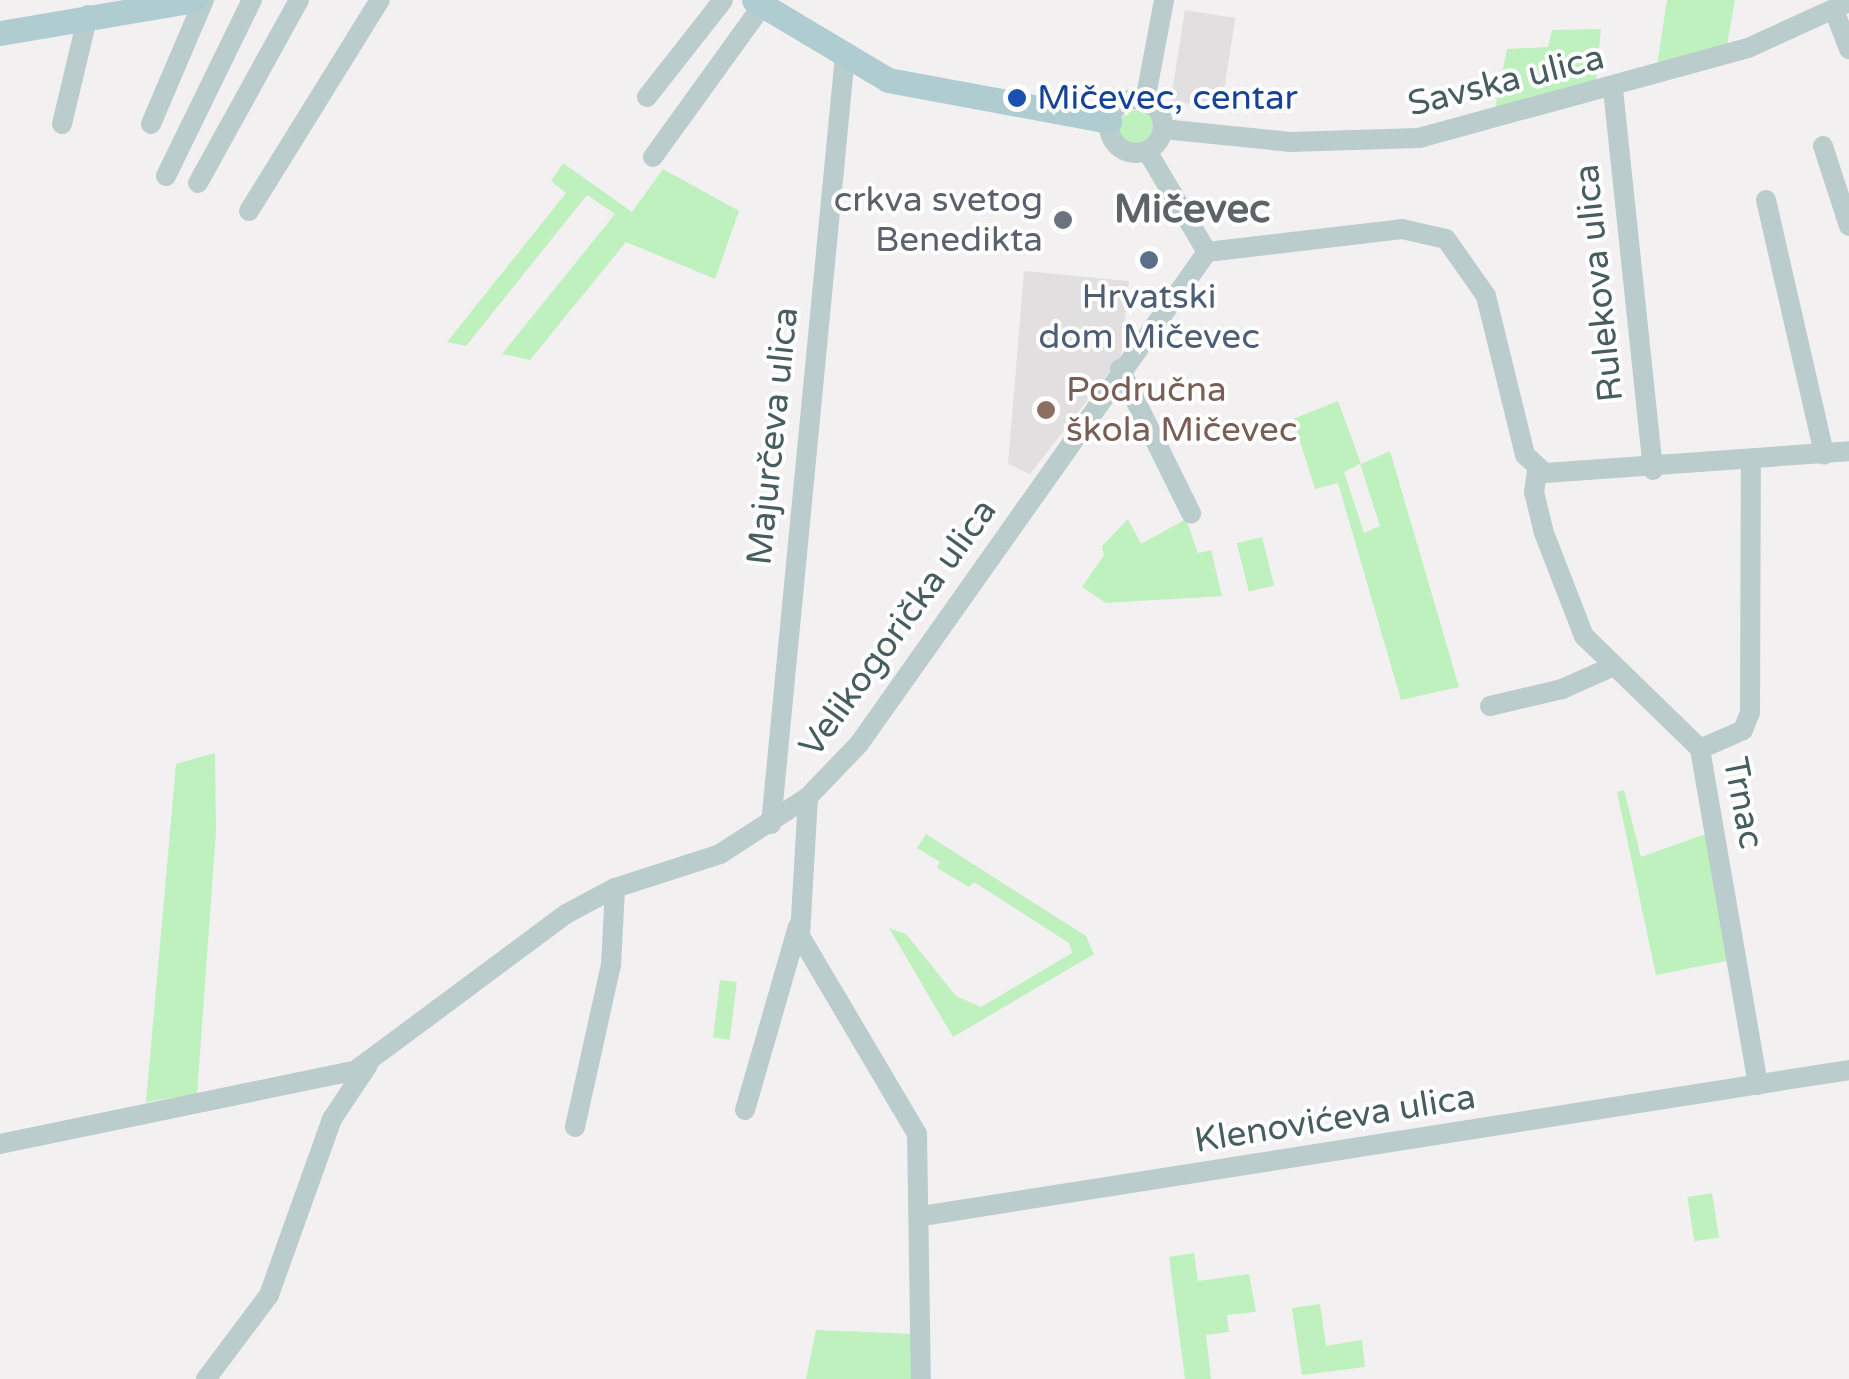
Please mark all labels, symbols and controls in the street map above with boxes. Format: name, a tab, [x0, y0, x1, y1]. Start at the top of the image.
street label: Savska ulica	[1403, 36, 1609, 126]
place label: Mičevec, centar	[1037, 77, 1298, 119]
marker: Mičevec, centar	[1006, 87, 1028, 109]
street label: Rulekova ulica	[1566, 162, 1632, 404]
place label: crkva svetog Benedikta	[833, 179, 1043, 261]
district label: Mičevec	[1114, 185, 1270, 233]
marker: crkva svetog Benedikta	[1052, 209, 1074, 231]
marker: Hrvatski dom Mičevec	[1138, 249, 1160, 271]
place label: Hrvatski dom Mičevec	[1038, 276, 1260, 358]
street label: Majurčeva ulica	[739, 305, 807, 567]
place label: Područna škola Mičevec	[1066, 369, 1297, 451]
marker: Područna škola Mičevec	[1035, 399, 1057, 421]
street label: Velikogorička ulica	[790, 491, 1006, 765]
street label: Trnac	[1714, 754, 1772, 852]
street label: Klenovićeva ulica	[1192, 1076, 1478, 1162]

